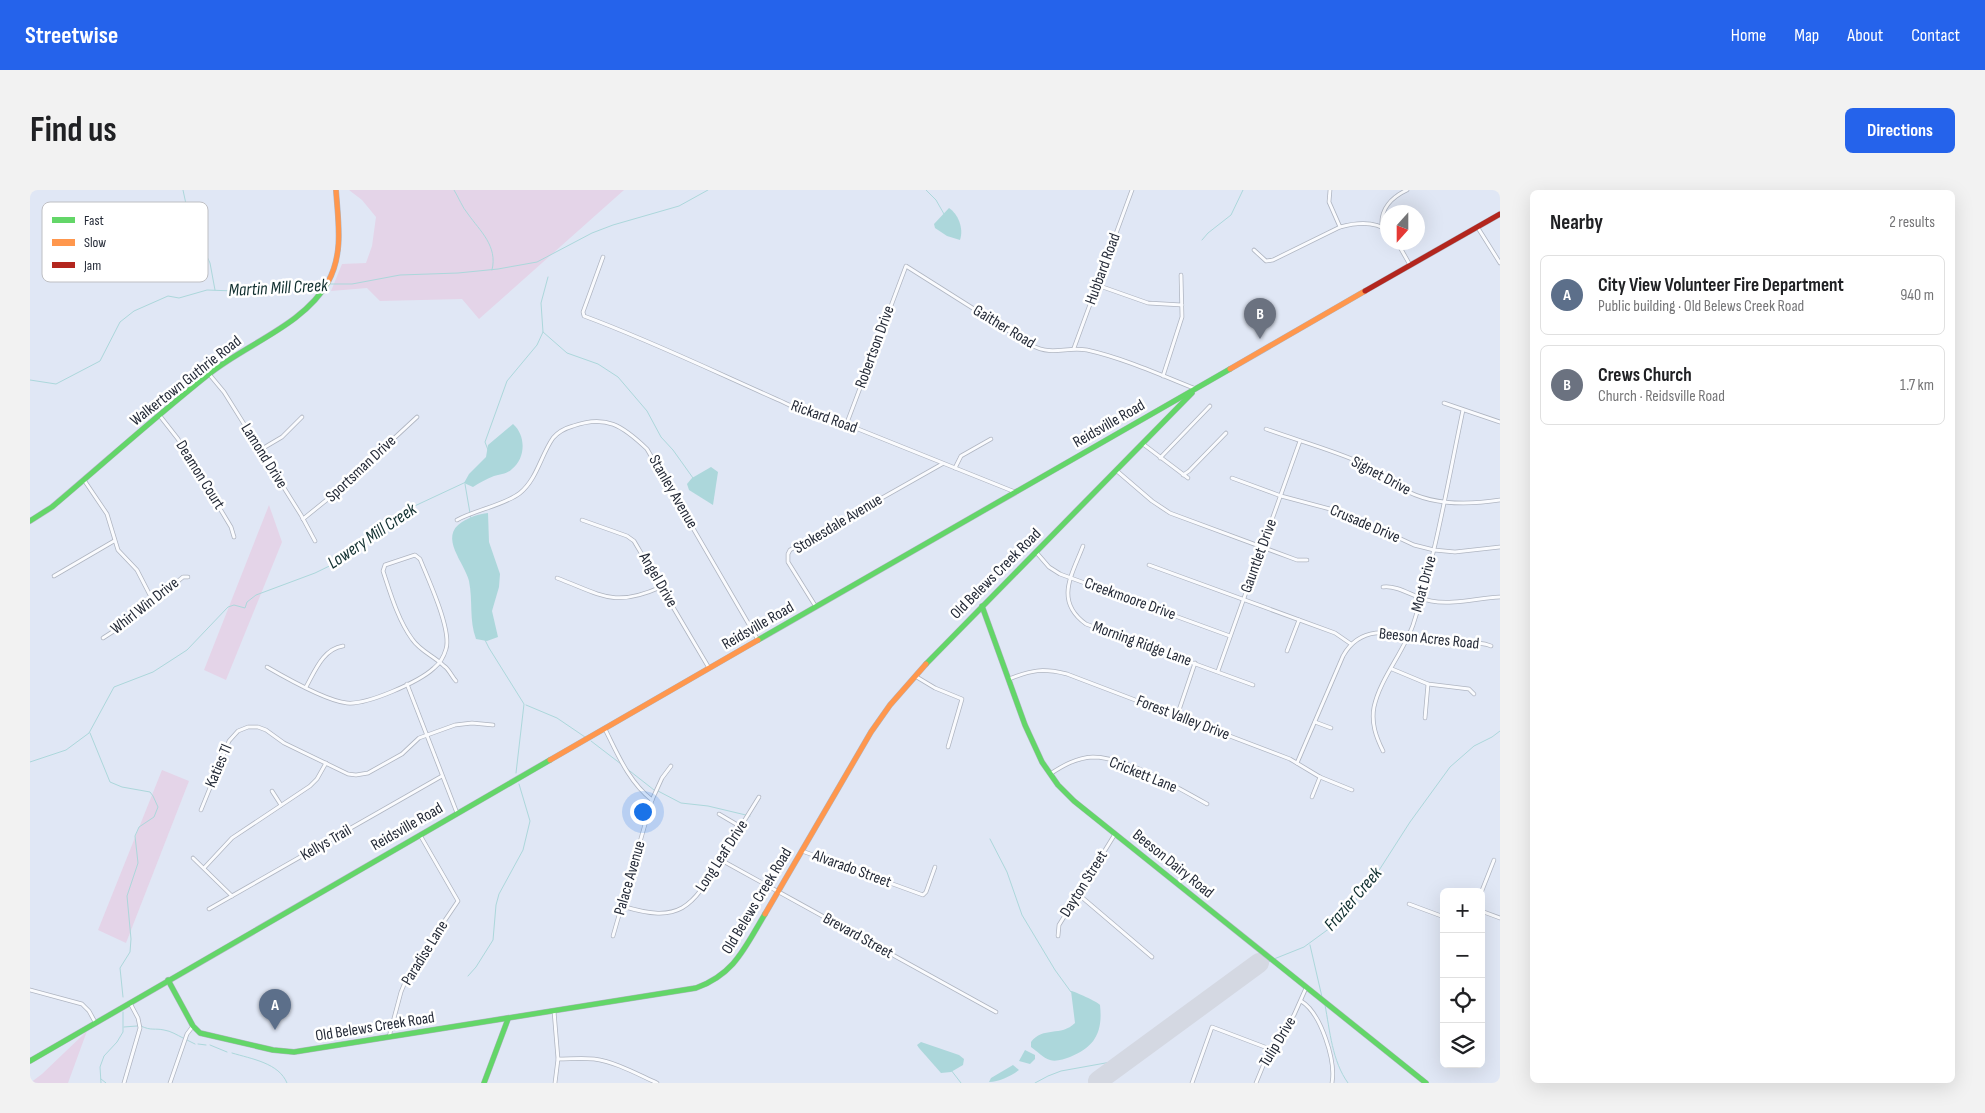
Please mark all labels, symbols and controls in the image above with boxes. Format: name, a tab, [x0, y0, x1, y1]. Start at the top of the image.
text: Streetwise	[25, 21, 118, 50]
text: Home	[1731, 25, 1766, 46]
text: Map	[1794, 25, 1819, 46]
text: About	[1847, 25, 1883, 46]
text: Contact	[1911, 25, 1960, 46]
button: Directions	[1845, 108, 1955, 153]
text: Find us	[30, 109, 117, 152]
legend	[42, 202, 208, 282]
north arrow	[1380, 205, 1425, 250]
text: Nearby	[1550, 210, 1603, 235]
text: Fast	[84, 212, 104, 229]
text: 2 results	[1889, 213, 1935, 232]
street label: Hubbard Road	[1081, 231, 1125, 307]
text: Slow	[84, 234, 106, 251]
text: Jam	[83, 257, 101, 274]
text: City View Volunteer Fire Department	[1598, 274, 1844, 297]
water label: Martin Mill Creek	[228, 275, 329, 301]
text: A	[1563, 286, 1571, 305]
text: 940 m	[1900, 286, 1934, 305]
text: Public building · Old Belews Creek Road	[1598, 297, 1804, 316]
pin: B	[1244, 298, 1276, 339]
street label: Gaither Road	[970, 301, 1038, 353]
street label: Robertson Drive	[851, 303, 899, 391]
street label: Walkertown Guthrie Road	[127, 332, 245, 430]
text: Crews Church	[1598, 364, 1692, 387]
text: B	[1563, 376, 1571, 395]
text: 1.7 km	[1900, 376, 1934, 395]
text: Church · Reidsville Road	[1598, 387, 1725, 406]
street label: Rickard Road	[788, 396, 860, 438]
street label: Reidsville Road	[1070, 396, 1148, 452]
street label: Lamond Drive	[237, 420, 291, 492]
street label: Sportsman Drive	[322, 432, 400, 506]
street label: Deamon Court	[171, 437, 229, 513]
street label: Stanley Avenue	[644, 452, 702, 532]
street label: Signet Drive	[1348, 452, 1414, 500]
street label: Stokesdale Avenue	[790, 490, 886, 558]
water label: Lowery Mill Creek	[324, 498, 421, 573]
street label: Crusade Drive	[1327, 501, 1403, 547]
street label: Gauntlet Drive	[1237, 516, 1281, 596]
street label: Old Belews Creek Road	[947, 525, 1045, 623]
street label: Angel Drive	[634, 548, 681, 611]
street label: Moat Drive	[1407, 554, 1441, 614]
street label: Whirl Win Drive	[107, 574, 183, 638]
street label: Creekmoore Drive	[1082, 574, 1178, 624]
street label: Reidsville Road	[719, 598, 797, 654]
street label: Morning Ridge Lane	[1090, 617, 1194, 671]
street label: Beeson Acres Road	[1378, 624, 1480, 654]
street label: Forest Valley Drive	[1134, 692, 1232, 744]
street label: Katies Tl	[201, 741, 237, 791]
street label: Crickett Lane	[1106, 753, 1180, 797]
street label: Reidsville Road	[368, 799, 446, 855]
your location	[630, 799, 656, 825]
street label: Long Leaf Drive	[692, 817, 752, 895]
street label: Kellys Trail	[297, 821, 355, 865]
street label: Beeson Dairy Road	[1129, 826, 1217, 902]
street label: Palace Avenue	[610, 839, 650, 917]
street label: Old Belews Creek Road	[718, 844, 796, 958]
street label: Alvarado Street	[809, 846, 894, 892]
street label: Dayton Street	[1056, 847, 1112, 921]
water label: Frazier Creek	[1320, 862, 1387, 935]
map controls	[1440, 888, 1485, 1068]
button: +	[1440, 888, 1485, 933]
street label: Brevard Street	[820, 909, 896, 963]
street label: Paradise Lane	[398, 917, 452, 989]
button: −	[1440, 933, 1485, 978]
button: locate	[1440, 978, 1485, 1023]
pin: A	[259, 989, 291, 1030]
street label: Old Belews Creek Road	[314, 1008, 436, 1046]
street label: Tulip Drive	[1256, 1013, 1300, 1071]
button: layers	[1440, 1023, 1485, 1068]

